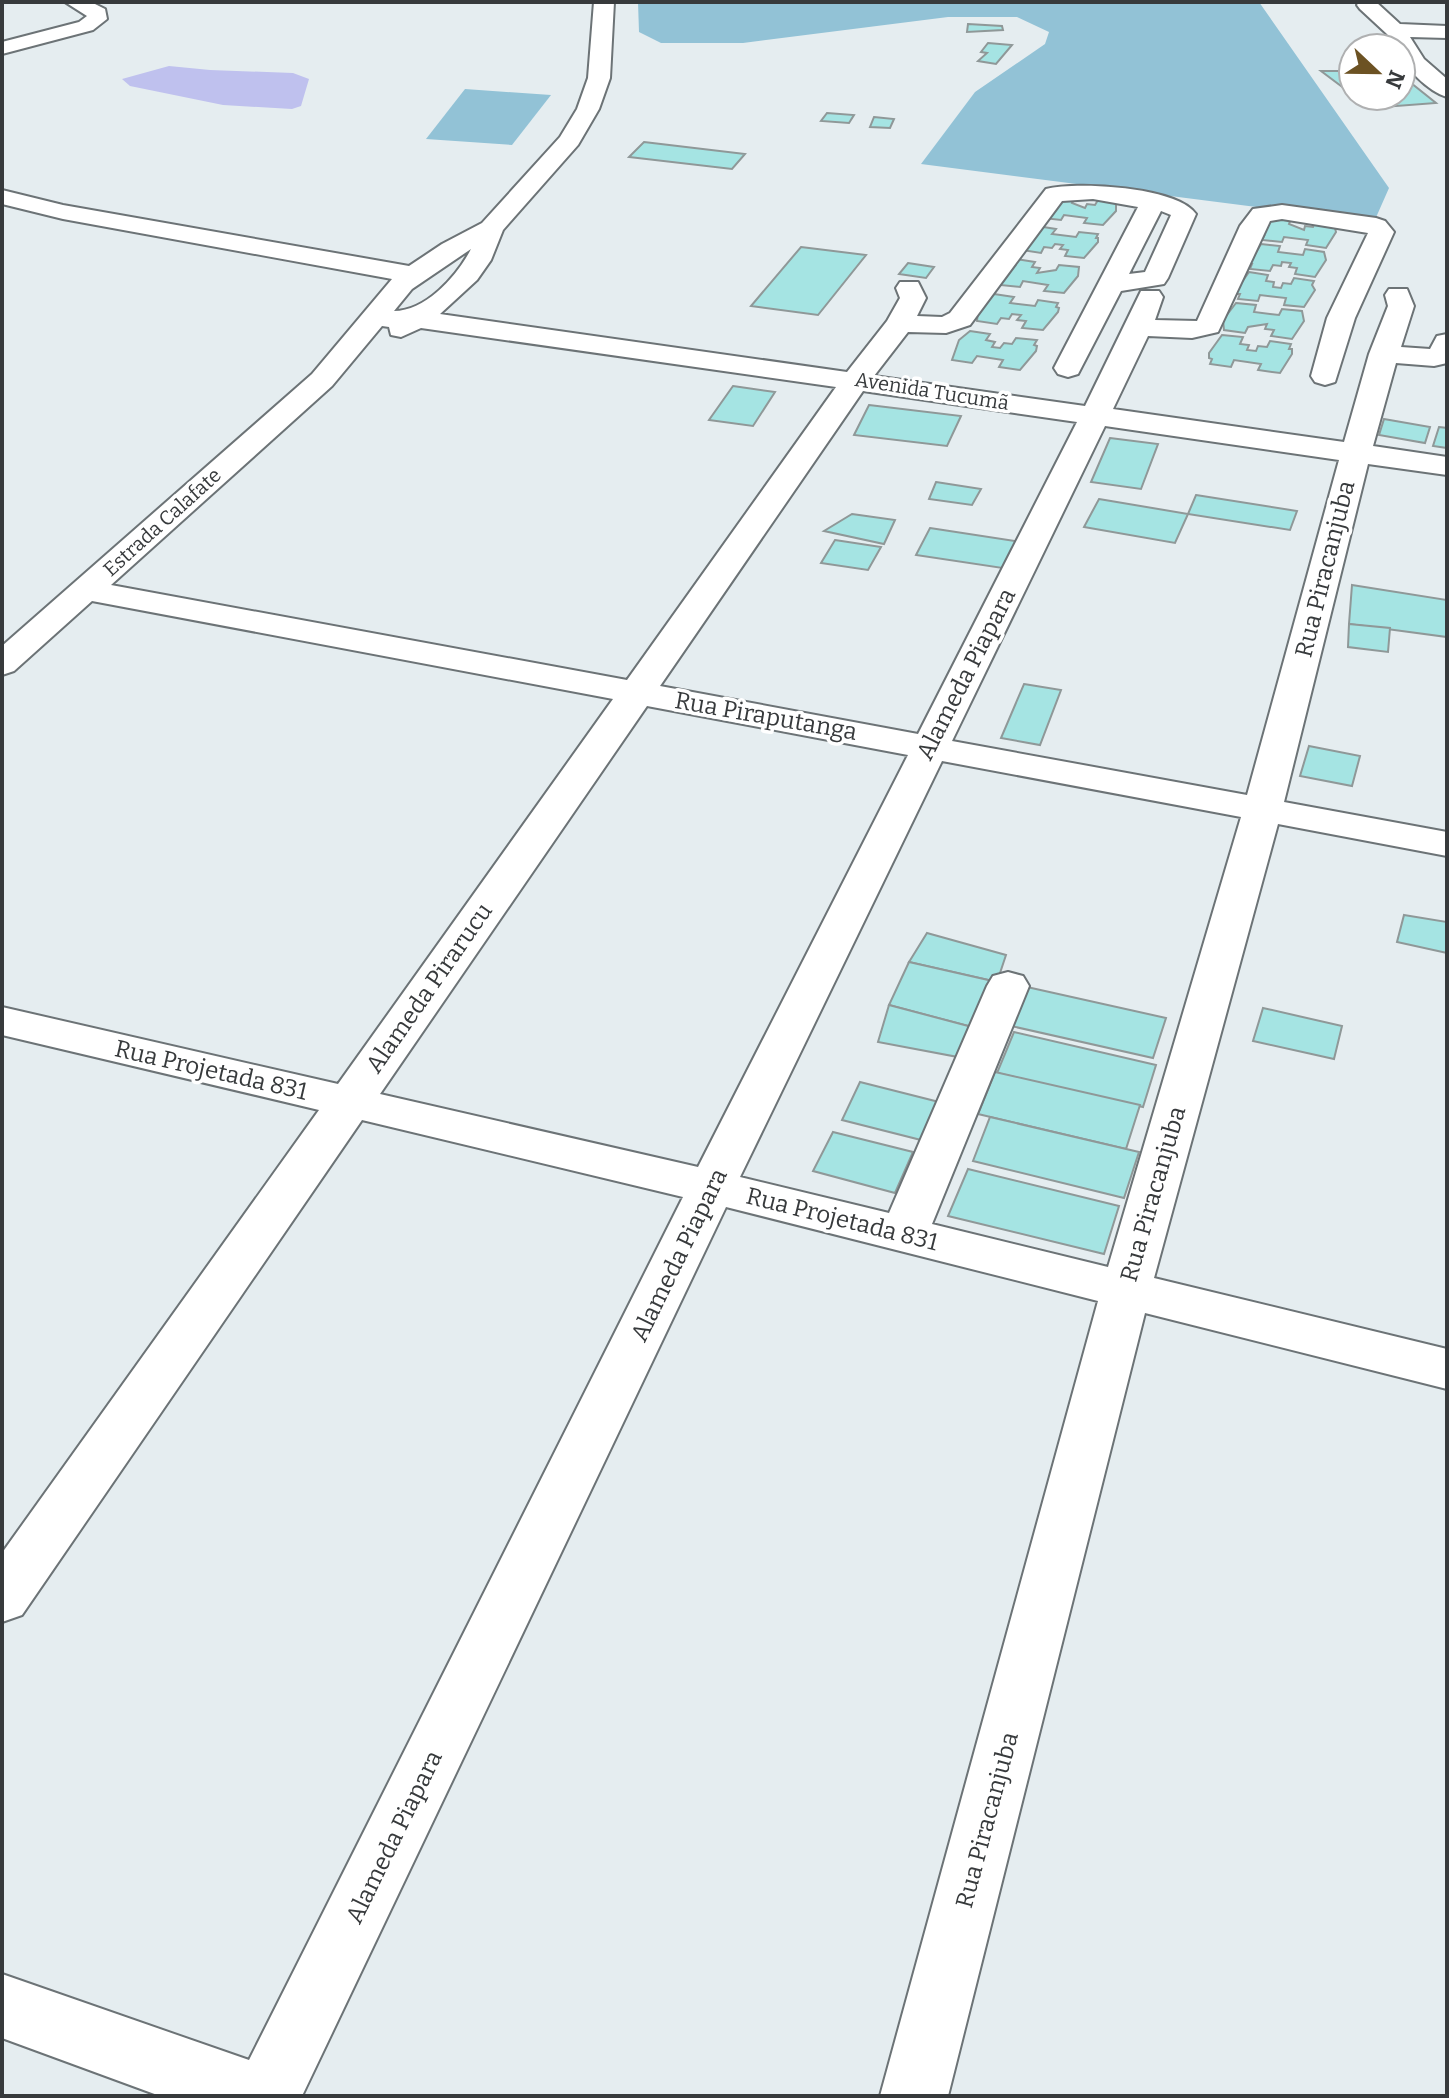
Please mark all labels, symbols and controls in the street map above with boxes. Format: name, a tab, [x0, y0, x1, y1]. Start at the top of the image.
north arrow	[1337, 32, 1417, 112]
text: N	[1379, 66, 1411, 92]
street label: Avenida Tucumã	[853, 367, 1011, 415]
street label: Estrada Calafate	[98, 463, 226, 581]
street label: Rua Piracanjuba	[1290, 478, 1360, 660]
street label: Alameda Piapara	[911, 584, 1021, 764]
street label: Rua Piraputanga	[673, 686, 859, 746]
street label: Alameda Pirarucu	[360, 898, 498, 1078]
street label: Rua Projetada 831	[112, 1034, 310, 1106]
street label: Rua Piracanjuba	[1115, 1103, 1191, 1285]
street label: Alameda Piapara	[625, 1164, 733, 1346]
street label: Rua Projetada 831	[743, 1182, 941, 1256]
street label: Rua Piracanjuba	[950, 1729, 1024, 1911]
street label: Alameda Piapara	[340, 1746, 448, 1928]

